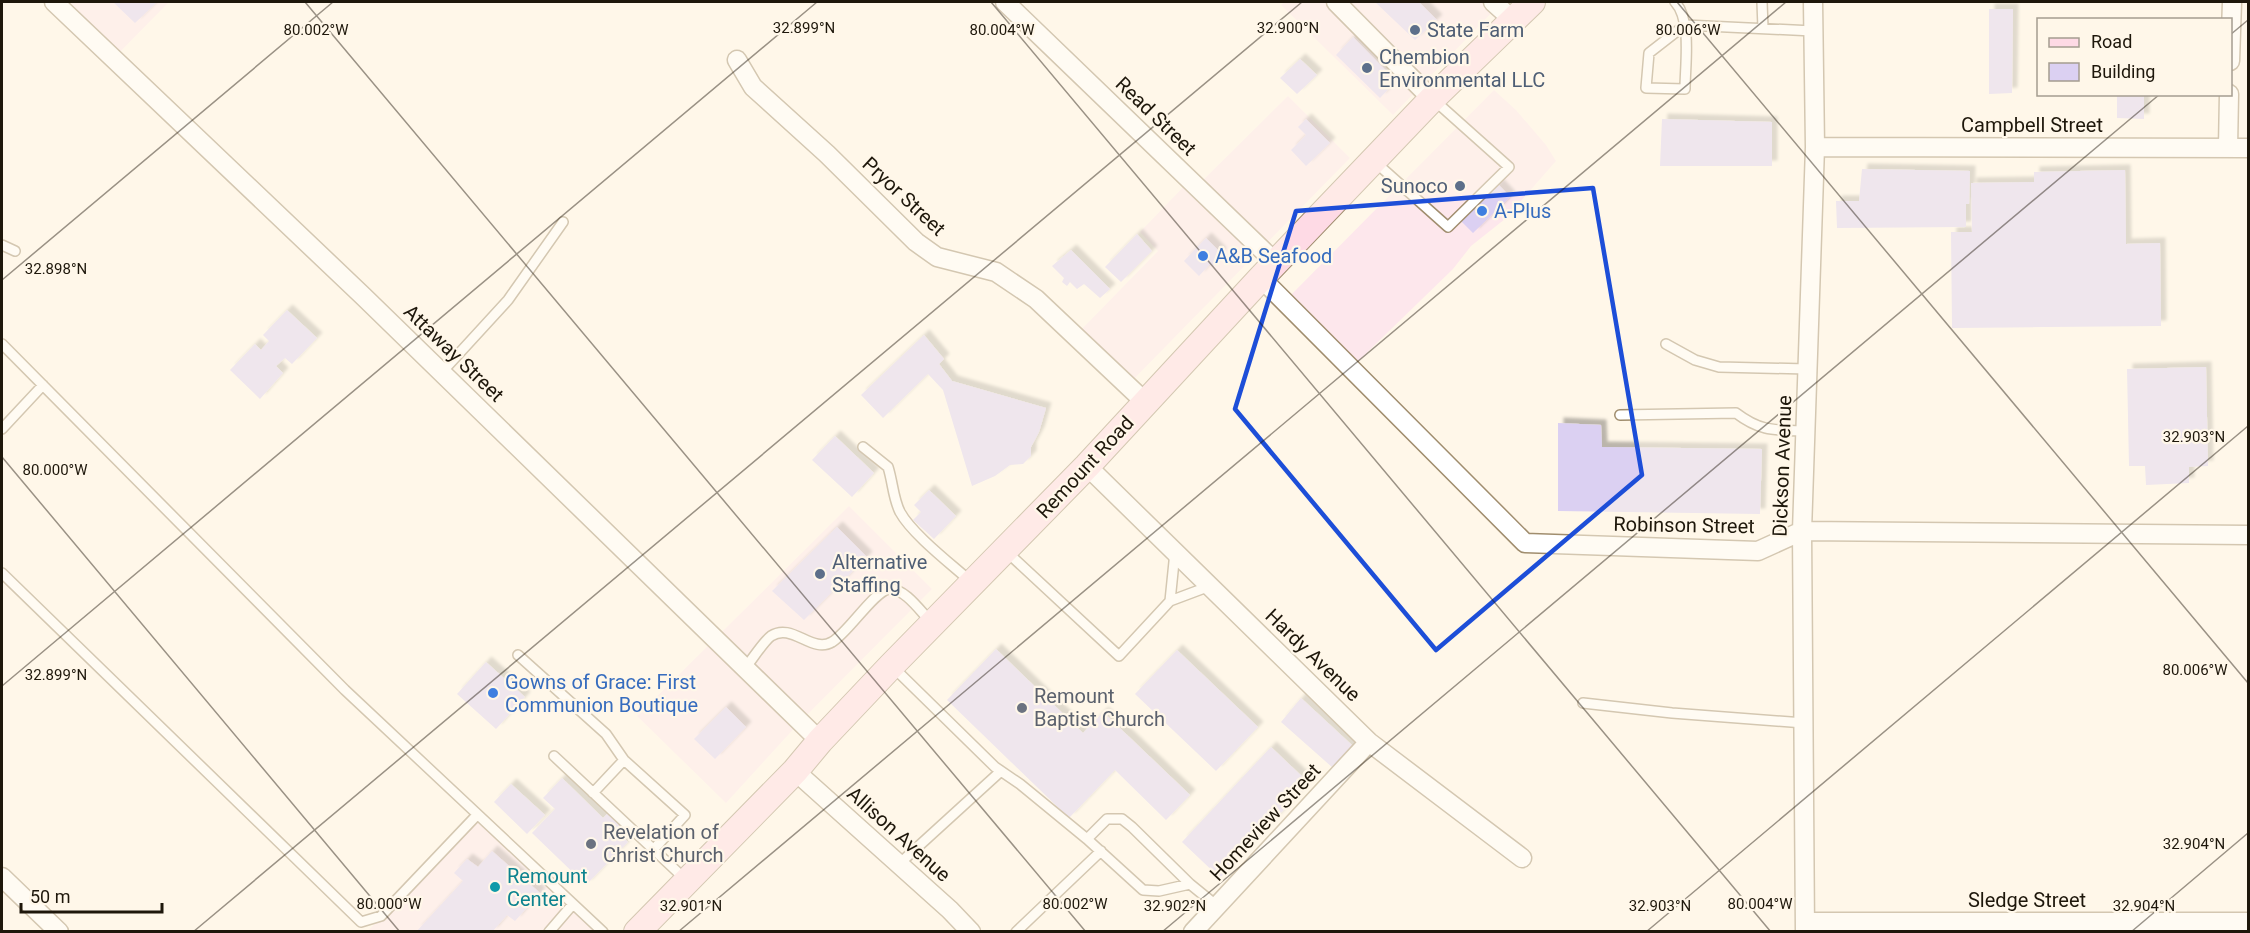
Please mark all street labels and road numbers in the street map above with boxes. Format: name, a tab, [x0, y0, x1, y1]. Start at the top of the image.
street label: Read Street	[1111, 72, 1201, 160]
street label: Campbell Street	[1961, 113, 2103, 137]
street label: Pryor Street	[857, 151, 951, 241]
street label: Attaway Street	[399, 299, 509, 407]
street label: Dickson Avenue	[1768, 395, 1796, 537]
street label: Remount Road	[1031, 411, 1139, 523]
street label: Robinson Street	[1613, 512, 1755, 538]
street label: Hardy Avenue	[1260, 604, 1366, 706]
street label: Homeview Street	[1205, 758, 1325, 886]
street label: Allison Avenue	[842, 781, 956, 887]
street label: Sledge Street	[1968, 888, 2086, 912]

